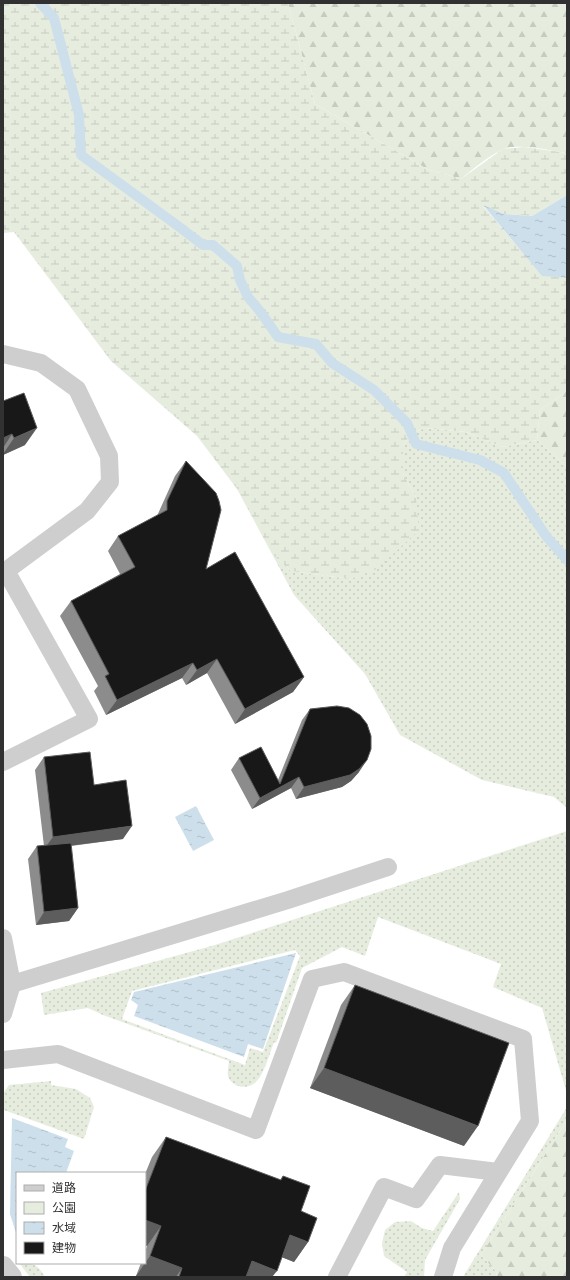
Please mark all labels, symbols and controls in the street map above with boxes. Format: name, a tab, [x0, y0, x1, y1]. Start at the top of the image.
legend	[16, 1172, 146, 1264]
text: 道路	[52, 1180, 76, 1196]
text: 公園	[52, 1200, 76, 1216]
text: 水域	[52, 1220, 76, 1236]
text: 建物	[52, 1240, 76, 1256]

